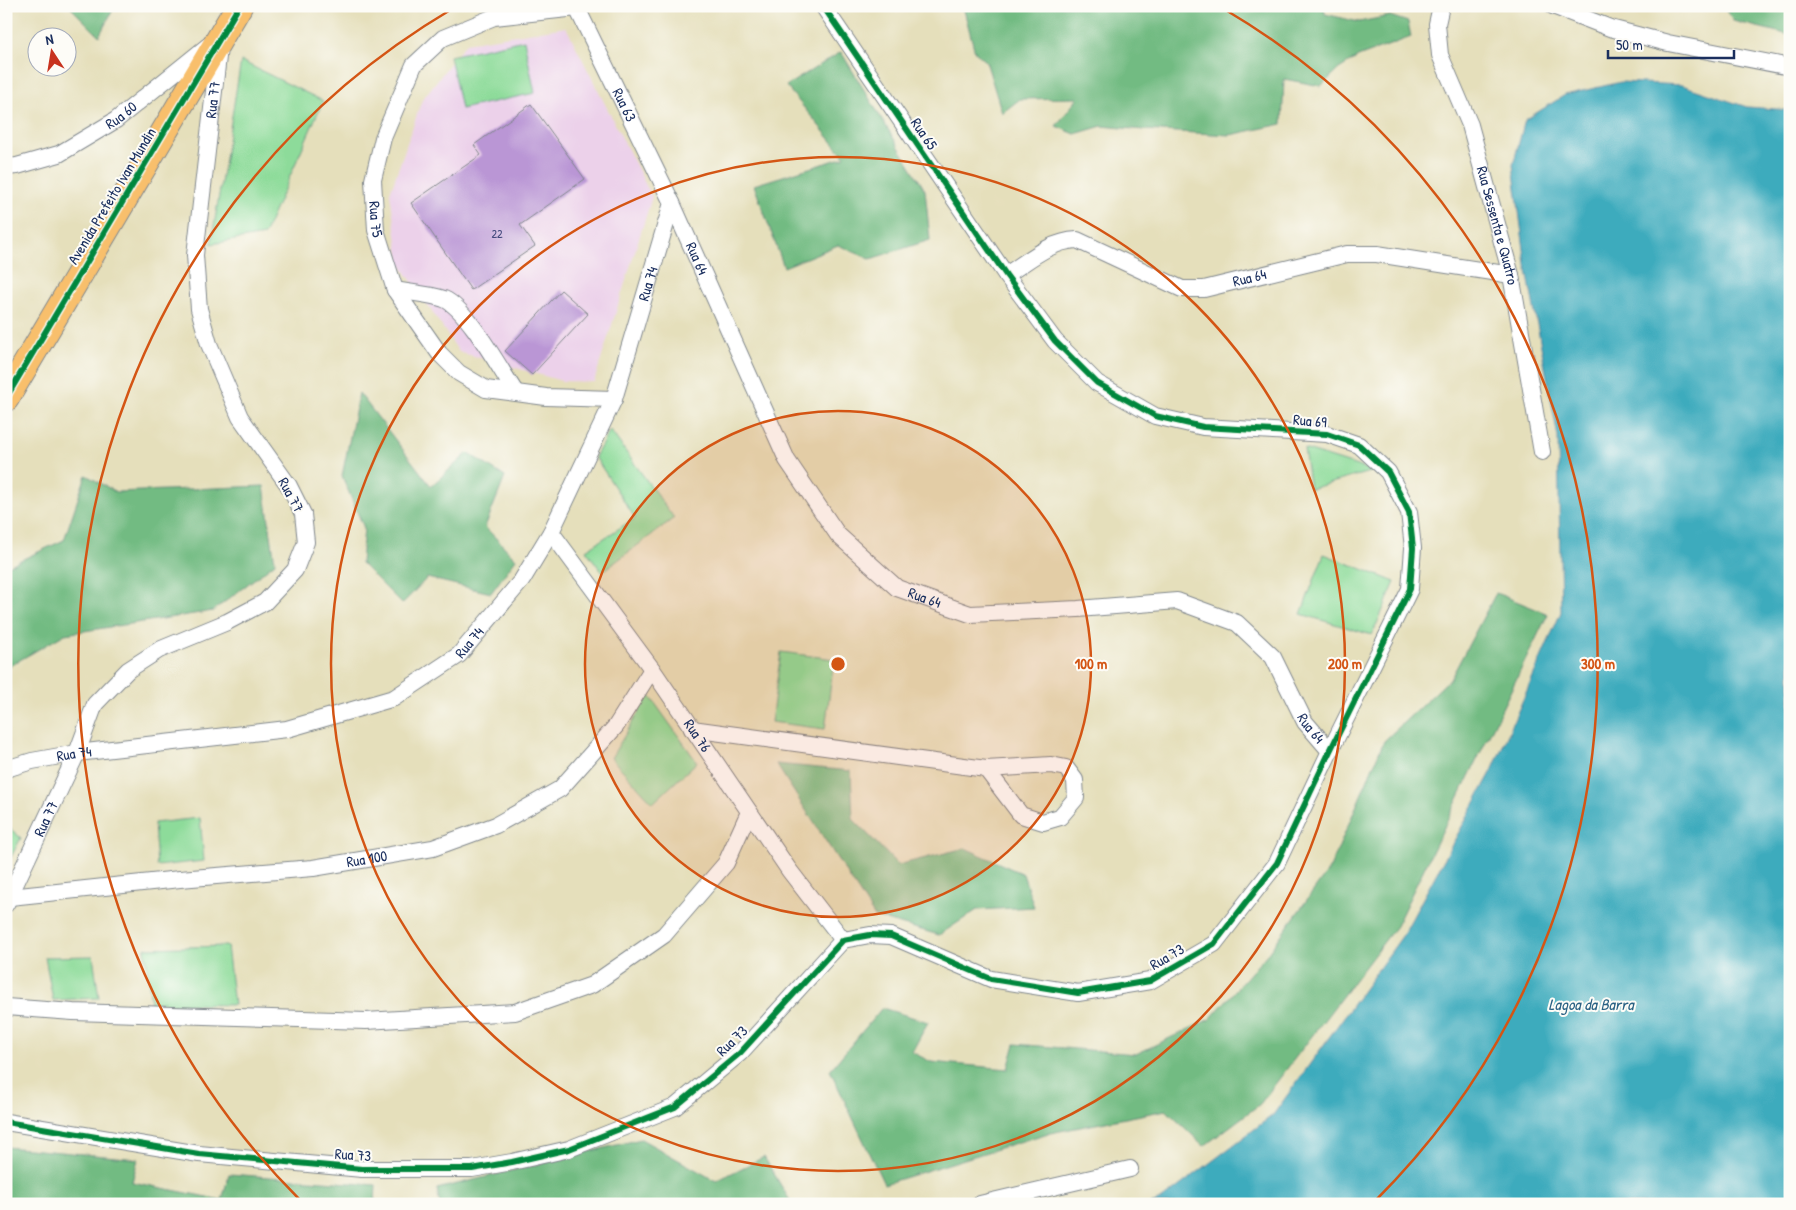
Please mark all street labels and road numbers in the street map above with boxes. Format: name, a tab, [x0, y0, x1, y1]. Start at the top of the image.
street label: Rua 77	[200, 80, 225, 119]
street label: Rua 63	[608, 84, 642, 125]
street label: Rua 60	[101, 96, 141, 134]
street label: Rua 65	[906, 114, 943, 154]
street label: Avenida Prefeito Ivan Mundin	[62, 123, 161, 268]
street label: Rua Sessenta e Quatro	[1472, 164, 1524, 286]
street label: Rua 75	[364, 201, 389, 240]
street label: Rua 64	[681, 239, 714, 278]
street label: Rua 74	[633, 263, 663, 303]
street label: Rua 64	[1231, 263, 1269, 292]
street label: Rua 69	[1292, 409, 1328, 432]
street label: Rua 77	[273, 473, 310, 516]
street label: Rua 64	[905, 582, 945, 613]
street label: Rua 74	[450, 622, 489, 662]
street label: Rua 64	[1292, 710, 1330, 748]
street label: Rua 76	[679, 715, 717, 756]
street label: Rua 74	[55, 740, 93, 766]
street label: Rua 77	[28, 797, 63, 840]
street label: Rua 100	[345, 845, 389, 872]
street label: Rua 73	[1146, 938, 1188, 975]
street label: Rua 73	[711, 1020, 752, 1061]
street label: Rua 73	[334, 1143, 372, 1166]

